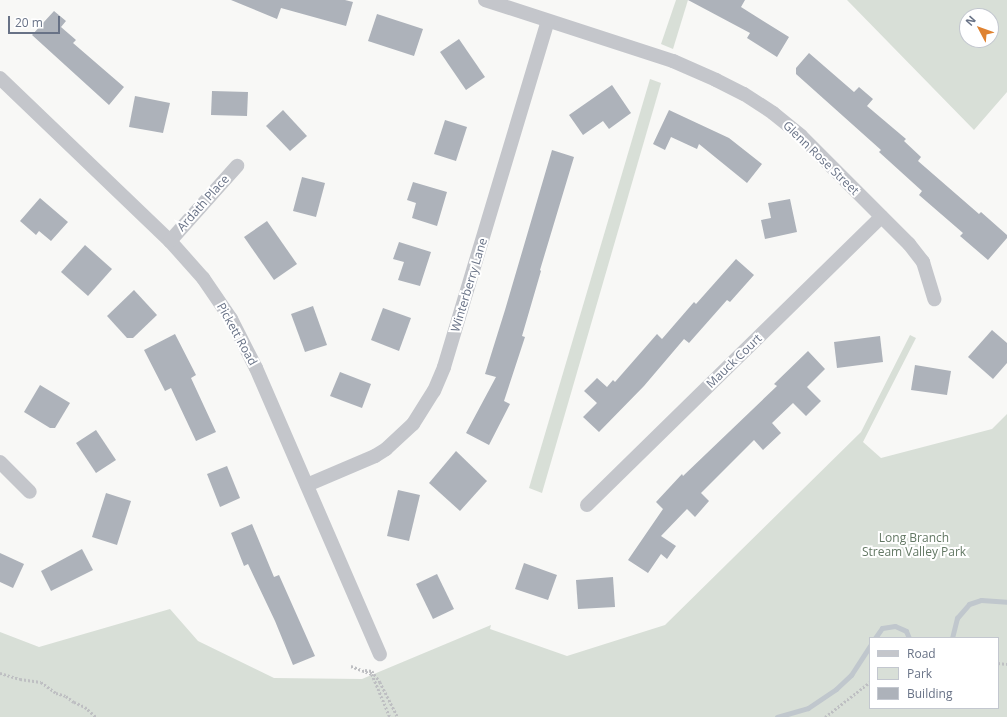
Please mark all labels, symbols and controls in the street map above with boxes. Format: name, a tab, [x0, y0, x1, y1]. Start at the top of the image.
scale bar	[10, 8, 62, 34]
north arrow	[959, 8, 999, 48]
text: N	[962, 12, 979, 29]
text: 20 m	[15, 14, 43, 31]
street label: Glenn Rose Street	[780, 118, 862, 198]
street label: Ardath Place	[174, 172, 232, 234]
street label: Winterberry Lane	[448, 236, 490, 334]
street label: Pickett Road	[214, 300, 260, 368]
street label: Mauck Court	[703, 331, 765, 391]
park label: Long Branch Stream Valley Park	[862, 531, 966, 559]
legend	[869, 637, 999, 709]
text: Road	[907, 645, 936, 662]
text: Park	[907, 665, 932, 682]
text: Building	[907, 685, 952, 702]

